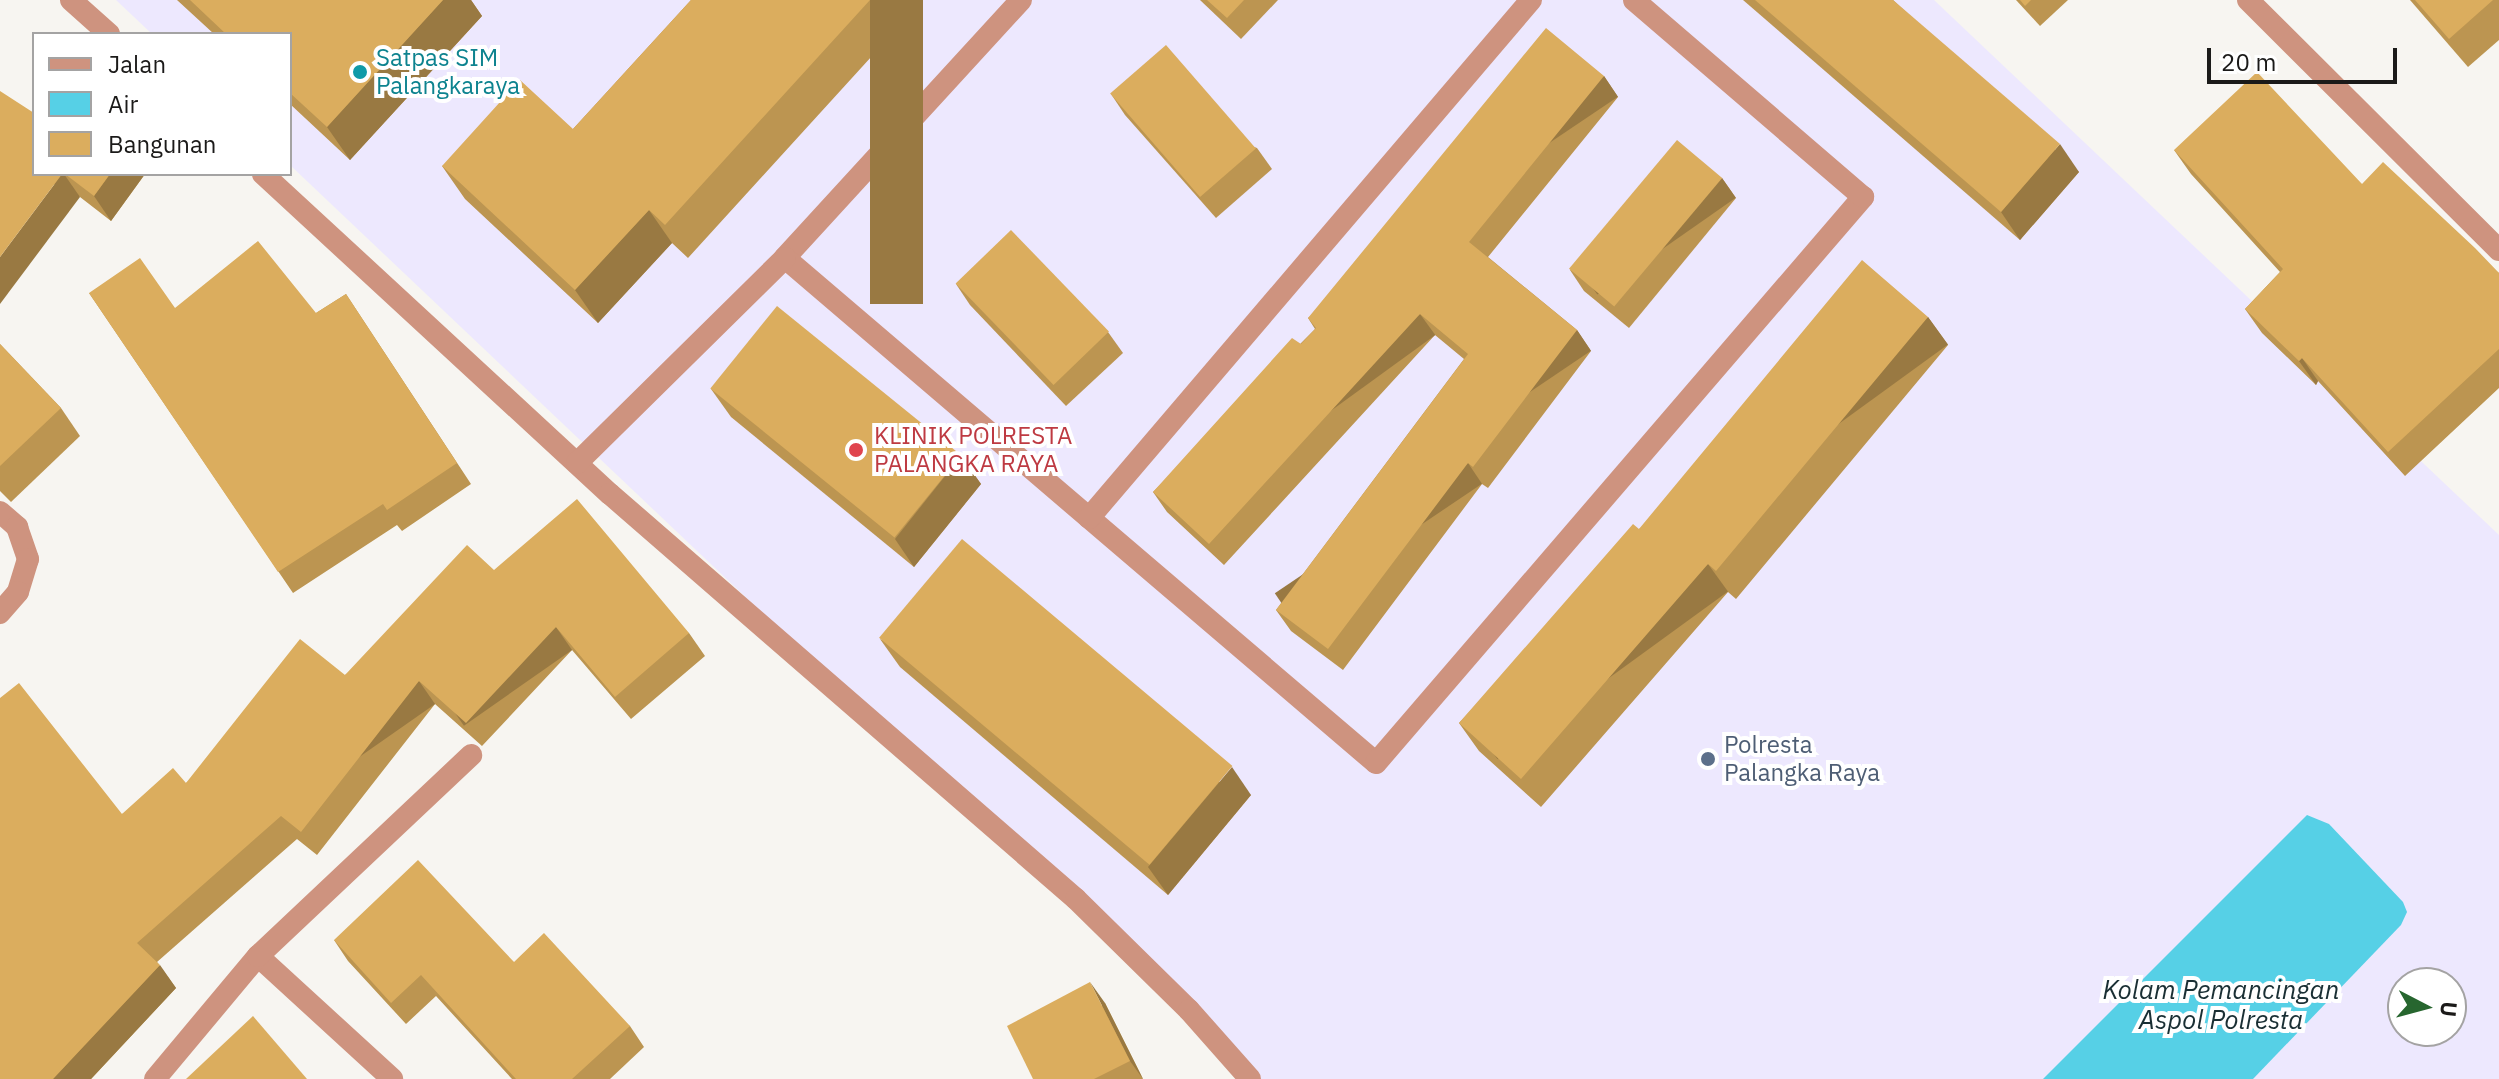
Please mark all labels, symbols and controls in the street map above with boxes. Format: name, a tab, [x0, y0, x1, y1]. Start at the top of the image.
legend	[32, 32, 292, 176]
scale bar	[2211, 32, 2401, 82]
place label: Satpas SIM Palangkaraya	[376, 44, 520, 100]
text: 20 m	[2221, 46, 2276, 78]
text: Jalan	[108, 48, 166, 80]
marker: Satpas SIM Palangkaraya	[351, 63, 369, 81]
text: Air	[108, 88, 138, 120]
text: Bangunan	[108, 128, 216, 160]
place label: KLINIK POLRESTA PALANGKA RAYA	[874, 422, 1072, 478]
marker: KLINIK POLRESTA PALANGKA RAYA	[845, 439, 867, 461]
place label: Polresta Palangka Raya	[1724, 731, 1880, 787]
marker: Polresta Palangka Raya	[1699, 750, 1717, 768]
north arrow	[2387, 967, 2467, 1047]
water label: Kolam Pemancingan Aspol Polresta	[2103, 974, 2339, 1036]
text: U	[2434, 1000, 2465, 1018]

